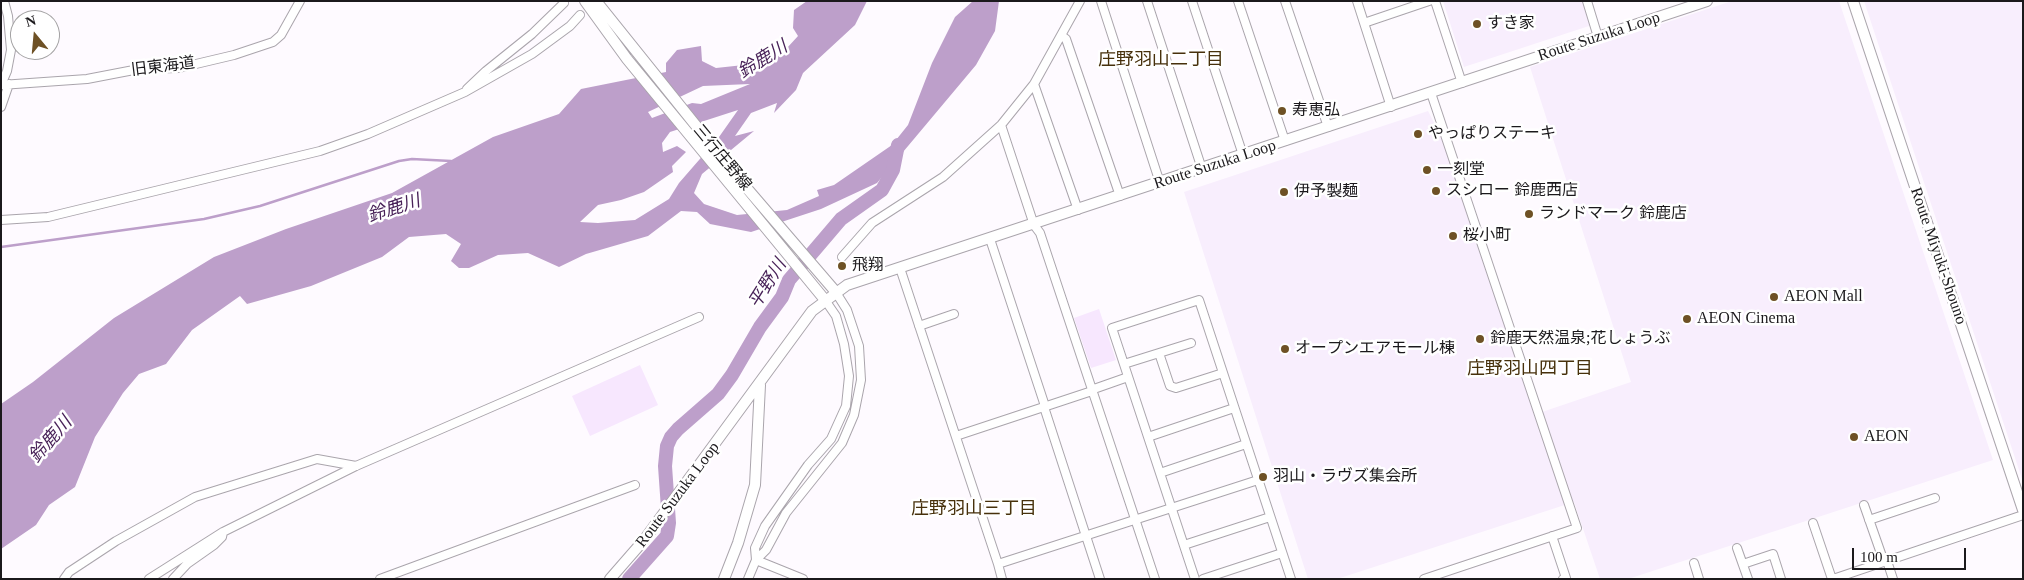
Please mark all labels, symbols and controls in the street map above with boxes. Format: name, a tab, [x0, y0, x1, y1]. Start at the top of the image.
street label: Route Suzuka Loop	[1536, 8, 1662, 66]
north arrow	[10, 10, 60, 60]
text: N	[24, 12, 38, 30]
place label: すき家	[1487, 14, 1535, 34]
marker: すき家	[1471, 18, 1483, 30]
water label: 鈴鹿川	[734, 37, 792, 83]
district label: 庄野羽山二丁目	[1098, 49, 1224, 71]
street label: 旧東海道	[130, 54, 196, 80]
place label: 寿恵弘	[1292, 101, 1340, 121]
marker: 寿恵弘	[1276, 105, 1288, 117]
street label: 三行庄野線	[689, 121, 755, 195]
place label: やっぱりステーキ	[1428, 124, 1556, 144]
marker: やっぱりステーキ	[1412, 128, 1424, 140]
street label: Route Suzuka Loop	[1152, 136, 1278, 194]
place label: 一刻堂	[1437, 160, 1485, 180]
marker: 一刻堂	[1421, 164, 1433, 176]
place label: スシロー 鈴鹿西店	[1446, 181, 1578, 201]
place label: 伊予製麺	[1294, 182, 1358, 202]
marker: スシロー 鈴鹿西店	[1430, 185, 1442, 197]
street label: Route Miyuki-Shouno	[1906, 185, 1970, 327]
marker: 伊予製麺	[1278, 186, 1290, 198]
water label: 鈴鹿川	[365, 190, 423, 228]
place label: ランドマーク 鈴鹿店	[1539, 204, 1687, 224]
marker: ランドマーク 鈴鹿店	[1523, 208, 1535, 220]
place label: 桜小町	[1463, 226, 1511, 246]
marker: 桜小町	[1447, 230, 1459, 242]
water label: 平野川	[745, 255, 791, 313]
place label: 飛翔	[852, 256, 884, 276]
marker: 飛翔	[836, 260, 848, 272]
place label: AEON Mall	[1784, 287, 1863, 307]
marker: AEON Mall	[1768, 291, 1780, 303]
place label: AEON Cinema	[1697, 309, 1795, 329]
marker: AEON Cinema	[1681, 313, 1693, 325]
place label: 鈴鹿天然温泉;花しょうぶ	[1490, 329, 1670, 349]
marker: 鈴鹿天然温泉;花しょうぶ	[1474, 333, 1486, 345]
place label: オープンエアモール棟	[1295, 339, 1455, 359]
marker: オープンエアモール棟	[1279, 343, 1291, 355]
district label: 庄野羽山四丁目	[1467, 358, 1593, 380]
water label: 鈴鹿川	[25, 413, 77, 467]
place label: AEON	[1864, 427, 1908, 447]
marker: AEON	[1848, 431, 1860, 443]
street label: Route Suzuka Loop	[632, 438, 724, 552]
place label: 羽山・ラヴズ集会所	[1273, 467, 1417, 487]
marker: 羽山・ラヴズ集会所	[1257, 471, 1269, 483]
district label: 庄野羽山三丁目	[911, 498, 1037, 520]
scale bar	[1854, 538, 1968, 570]
text: 100 m	[1860, 549, 1898, 565]

